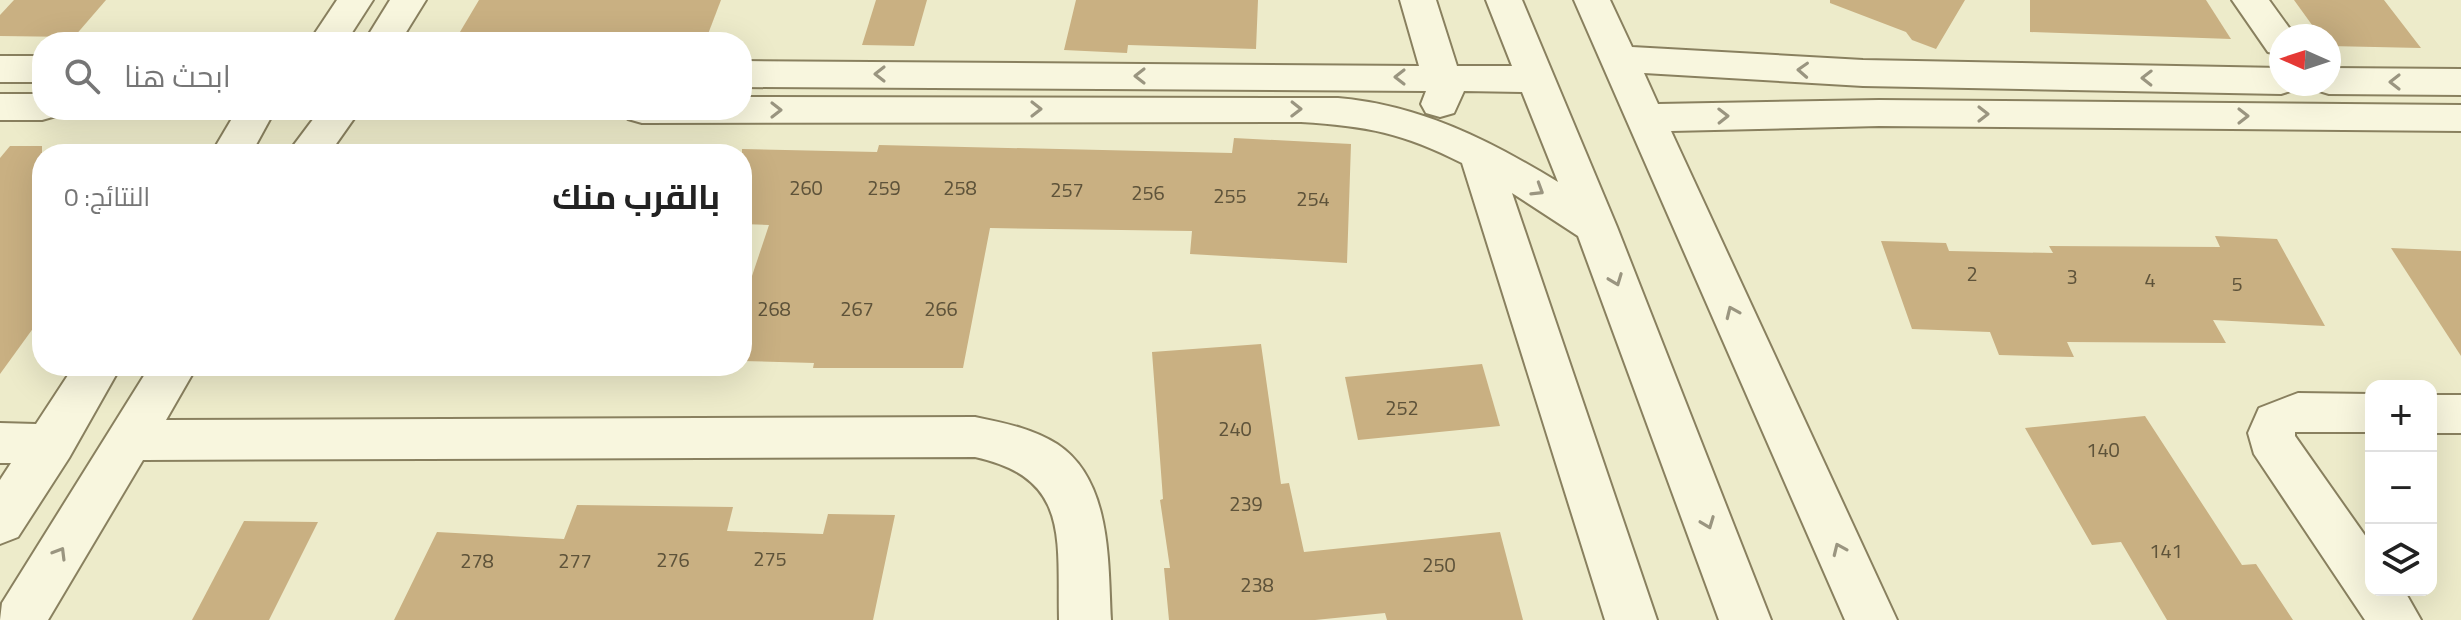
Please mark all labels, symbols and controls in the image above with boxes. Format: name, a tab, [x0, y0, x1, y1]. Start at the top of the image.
north arrow	[2269, 24, 2341, 96]
search box	[32, 32, 752, 120]
text: ابحث هنا	[124, 48, 231, 104]
icon: search	[60, 54, 104, 98]
one-way arrow	[1796, 62, 1809, 79]
one-way arrow	[873, 66, 886, 83]
one-way arrow	[1133, 67, 1146, 85]
one-way arrow	[1393, 68, 1406, 86]
one-way arrow	[2140, 70, 2153, 87]
one-way arrow	[2388, 73, 2401, 91]
one-way arrow	[1030, 100, 1043, 118]
one-way arrow	[1290, 100, 1303, 118]
one-way arrow	[770, 101, 783, 119]
one-way arrow	[1977, 105, 1990, 123]
one-way arrow	[1717, 107, 1730, 124]
one-way arrow	[2237, 107, 2250, 125]
text: بالقرب منك	[552, 165, 720, 228]
house number: 260	[789, 169, 823, 206]
house number: 259	[867, 169, 901, 206]
house number: 258	[943, 169, 977, 206]
house number: 257	[1050, 171, 1084, 208]
text: النتائج: 0	[64, 172, 150, 221]
house number: 256	[1131, 174, 1165, 211]
house number: 255	[1213, 177, 1247, 214]
house number: 254	[1296, 180, 1330, 217]
one-way arrow	[1529, 180, 1544, 195]
house number: 2	[1966, 255, 1978, 292]
house number: 3	[2066, 258, 2078, 295]
house number: 4	[2144, 261, 2156, 298]
house number: 5	[2231, 265, 2243, 302]
one-way arrow	[1606, 273, 1623, 287]
house number: 268	[757, 290, 791, 327]
house number: 267	[840, 290, 874, 327]
house number: 266	[924, 290, 958, 327]
one-way arrow	[1726, 305, 1742, 320]
map controls	[2365, 380, 2437, 596]
button: +	[2365, 380, 2437, 452]
house number: 252	[1385, 389, 1419, 426]
house number: 240	[1218, 410, 1252, 447]
house number: 140	[2086, 431, 2120, 468]
button: −	[2365, 452, 2437, 524]
house number: 239	[1229, 485, 1263, 522]
one-way arrow	[1698, 515, 1715, 529]
button: layers	[2365, 524, 2437, 596]
house number: 141	[2149, 532, 2183, 569]
house number: 275	[753, 540, 787, 577]
house number: 276	[656, 541, 690, 578]
house number: 278	[460, 542, 494, 579]
house number: 277	[558, 542, 592, 579]
one-way arrow	[1832, 543, 1848, 557]
house number: 250	[1422, 546, 1456, 583]
one-way arrow	[50, 547, 66, 562]
house number: 238	[1240, 566, 1274, 603]

